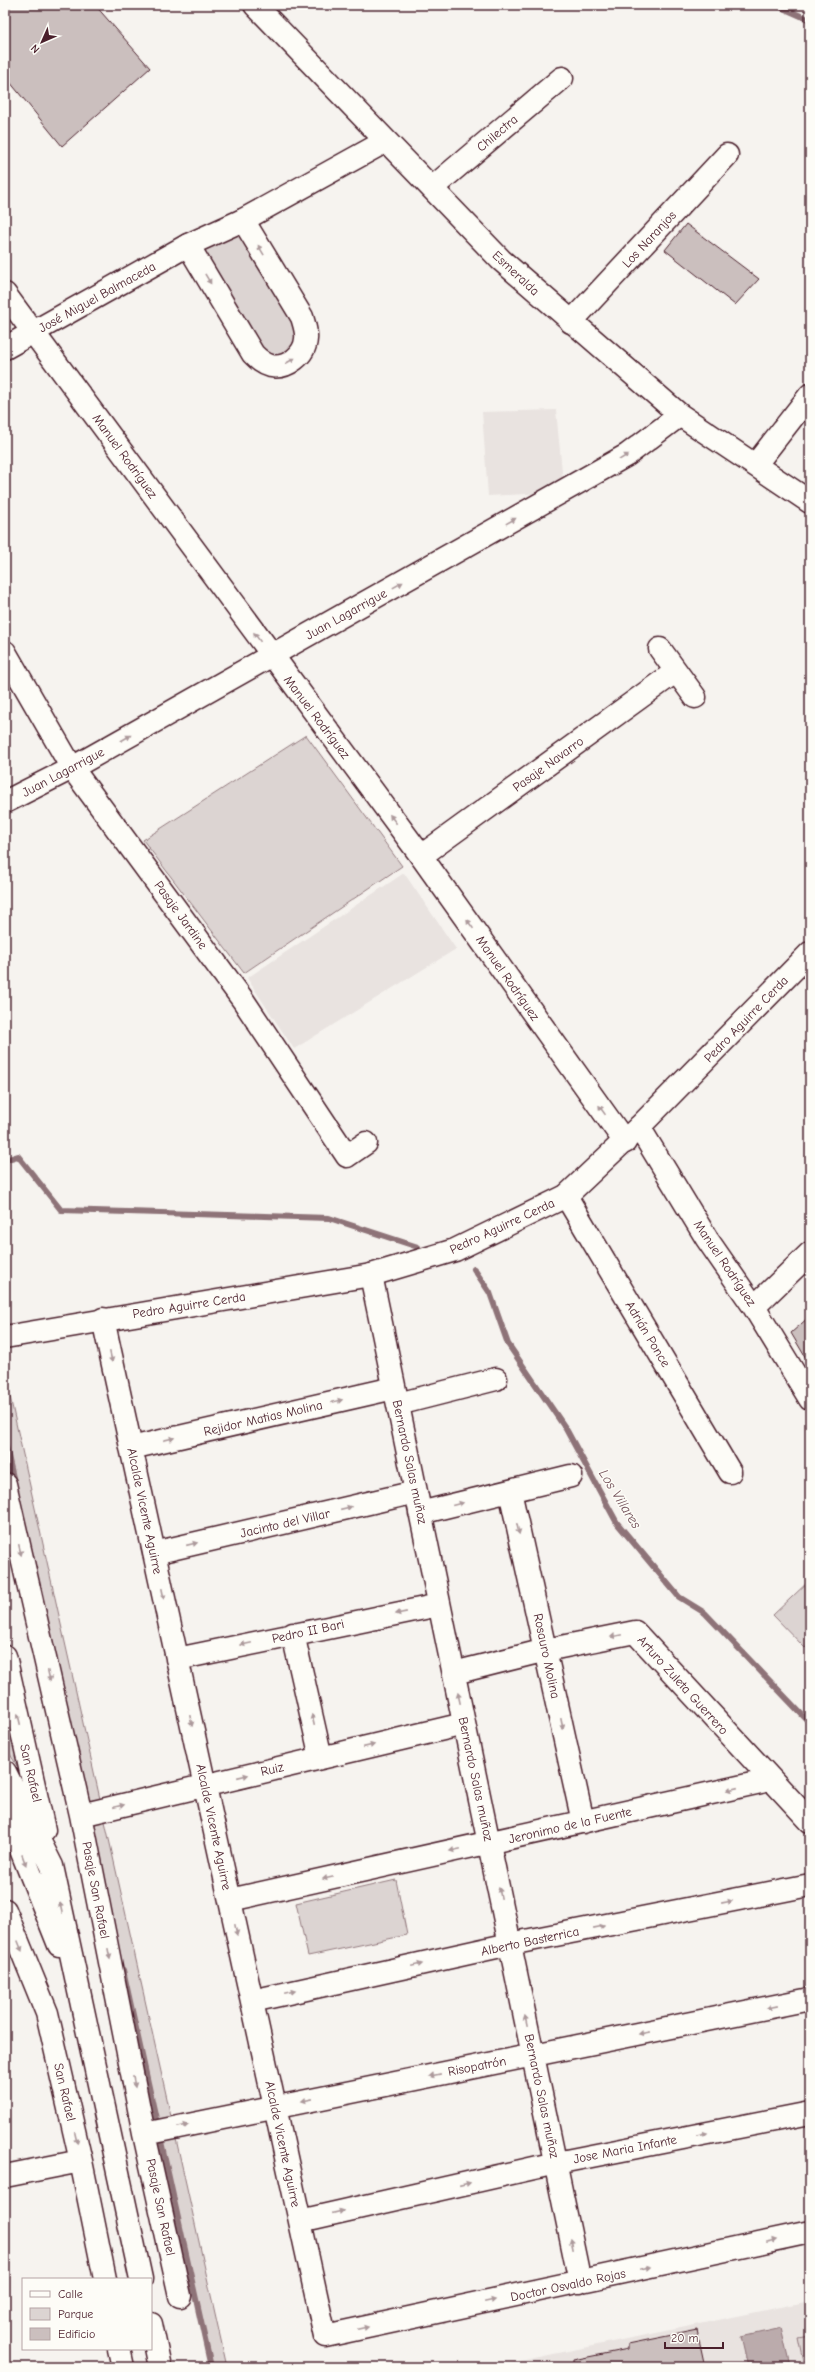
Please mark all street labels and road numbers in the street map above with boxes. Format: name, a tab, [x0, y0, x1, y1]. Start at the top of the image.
street label: Chilectra	[473, 112, 521, 154]
street label: Los Naranjos	[619, 207, 679, 271]
street label: Esmeralda	[489, 248, 543, 298]
street label: José Miguel Balmaceda	[36, 259, 158, 335]
street label: Manuel Rodríguez	[89, 411, 161, 501]
street label: Juan Lagarrigue	[303, 585, 390, 643]
street label: Manuel Rodríguez	[281, 672, 353, 762]
street label: Pasaje Navarro	[510, 733, 586, 795]
street label: Juan Lagarrigue	[19, 744, 107, 800]
street label: Pasaje Jardine	[151, 878, 211, 952]
street label: Manuel Rodríguez	[473, 933, 543, 1024]
street label: Pedro Aguirre Cerda	[701, 973, 791, 1065]
street label: Pedro Aguirre Cerda	[447, 1195, 557, 1257]
street label: Manuel Rodríguez	[691, 1217, 759, 1309]
street label: Pedro Aguirre Cerda	[131, 1289, 247, 1321]
street label: Adrián Ponce	[622, 1298, 674, 1370]
street label: Rejidor Matias Molina	[202, 1397, 324, 1439]
street label: Bernardo Salas muñoz	[390, 1399, 431, 1526]
street label: Alcalde Vicente Aguirre	[124, 1447, 166, 1576]
street label: Jacinto del Villar	[239, 1505, 332, 1541]
street label: Rosauro Molina	[531, 1612, 563, 1700]
street label: Pedro II Bari	[270, 1616, 346, 1646]
street label: Arturo Zuleta Guerrero	[635, 1632, 731, 1738]
street label: Bernardo Salas muñoz	[456, 1716, 497, 1843]
street label: San Rafael	[17, 1742, 45, 1804]
street label: Ruiz	[259, 1759, 285, 1779]
street label: Alcalde Vicente Aguirre	[193, 1763, 235, 1892]
street label: Jeronimo de la Fuente	[507, 1803, 633, 1846]
street label: Pasaje San Rafael	[79, 1840, 113, 1940]
street label: Alberto Basterrica	[480, 1923, 580, 1959]
street label: Bernardo Salas muñoz	[522, 2033, 563, 2160]
street label: Risopatrón	[447, 2053, 507, 2079]
street label: San Rafael	[51, 2061, 79, 2123]
street label: Alcalde Vicente Aguirre	[262, 2080, 304, 2209]
street label: Jose Maria Infante	[572, 2132, 679, 2166]
street label: Pasaje San Rafael	[143, 2157, 179, 2257]
street label: Doctor Osvaldo Rojas	[509, 2265, 627, 2305]

